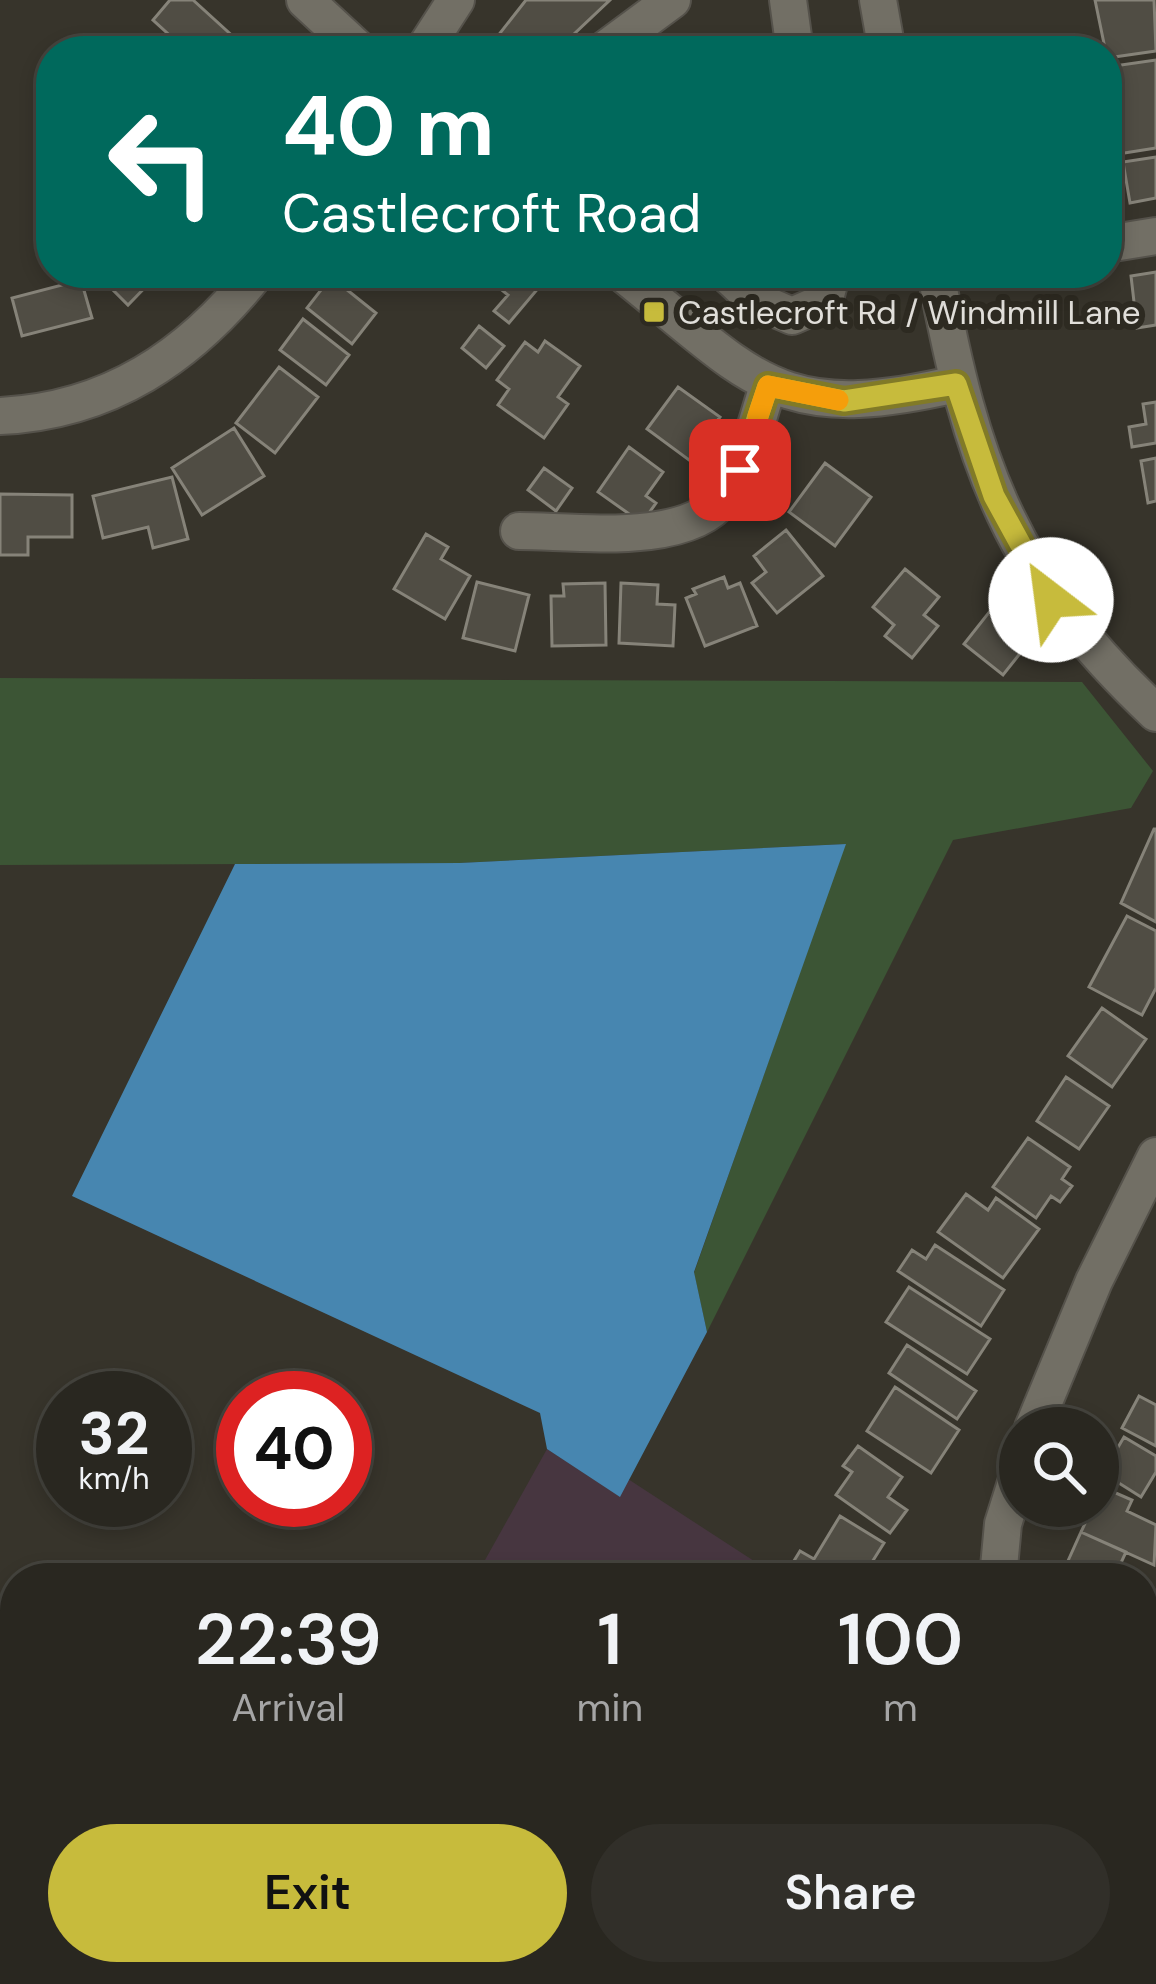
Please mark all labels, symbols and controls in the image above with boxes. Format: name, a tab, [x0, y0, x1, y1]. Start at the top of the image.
text: 40 m	[282, 72, 495, 181]
icon: left	[84, 84, 240, 240]
text: Castlecroft Road	[282, 178, 701, 249]
place label: Castlecroft Rd / Windmill Lane	[678, 291, 1141, 334]
marker: Castlecroft Rd / Windmill Lane	[641, 299, 667, 325]
pin	[689, 419, 791, 521]
icon: arrive	[707, 437, 773, 503]
position arrow	[988, 537, 1114, 663]
speed limit sign: 40	[216, 1371, 372, 1527]
text: 32	[79, 1394, 149, 1473]
map controls	[999, 1407, 1119, 1527]
button: search	[999, 1407, 1119, 1527]
text: km/h	[79, 1459, 149, 1498]
text: 22:39	[195, 1593, 382, 1686]
text: 1	[597, 1593, 622, 1686]
text: 100	[838, 1593, 963, 1686]
text: Arrival	[231, 1682, 345, 1733]
text: min	[577, 1682, 643, 1733]
text: m	[883, 1682, 918, 1733]
button: Exit	[48, 1824, 567, 1962]
button: Share	[591, 1824, 1110, 1962]

